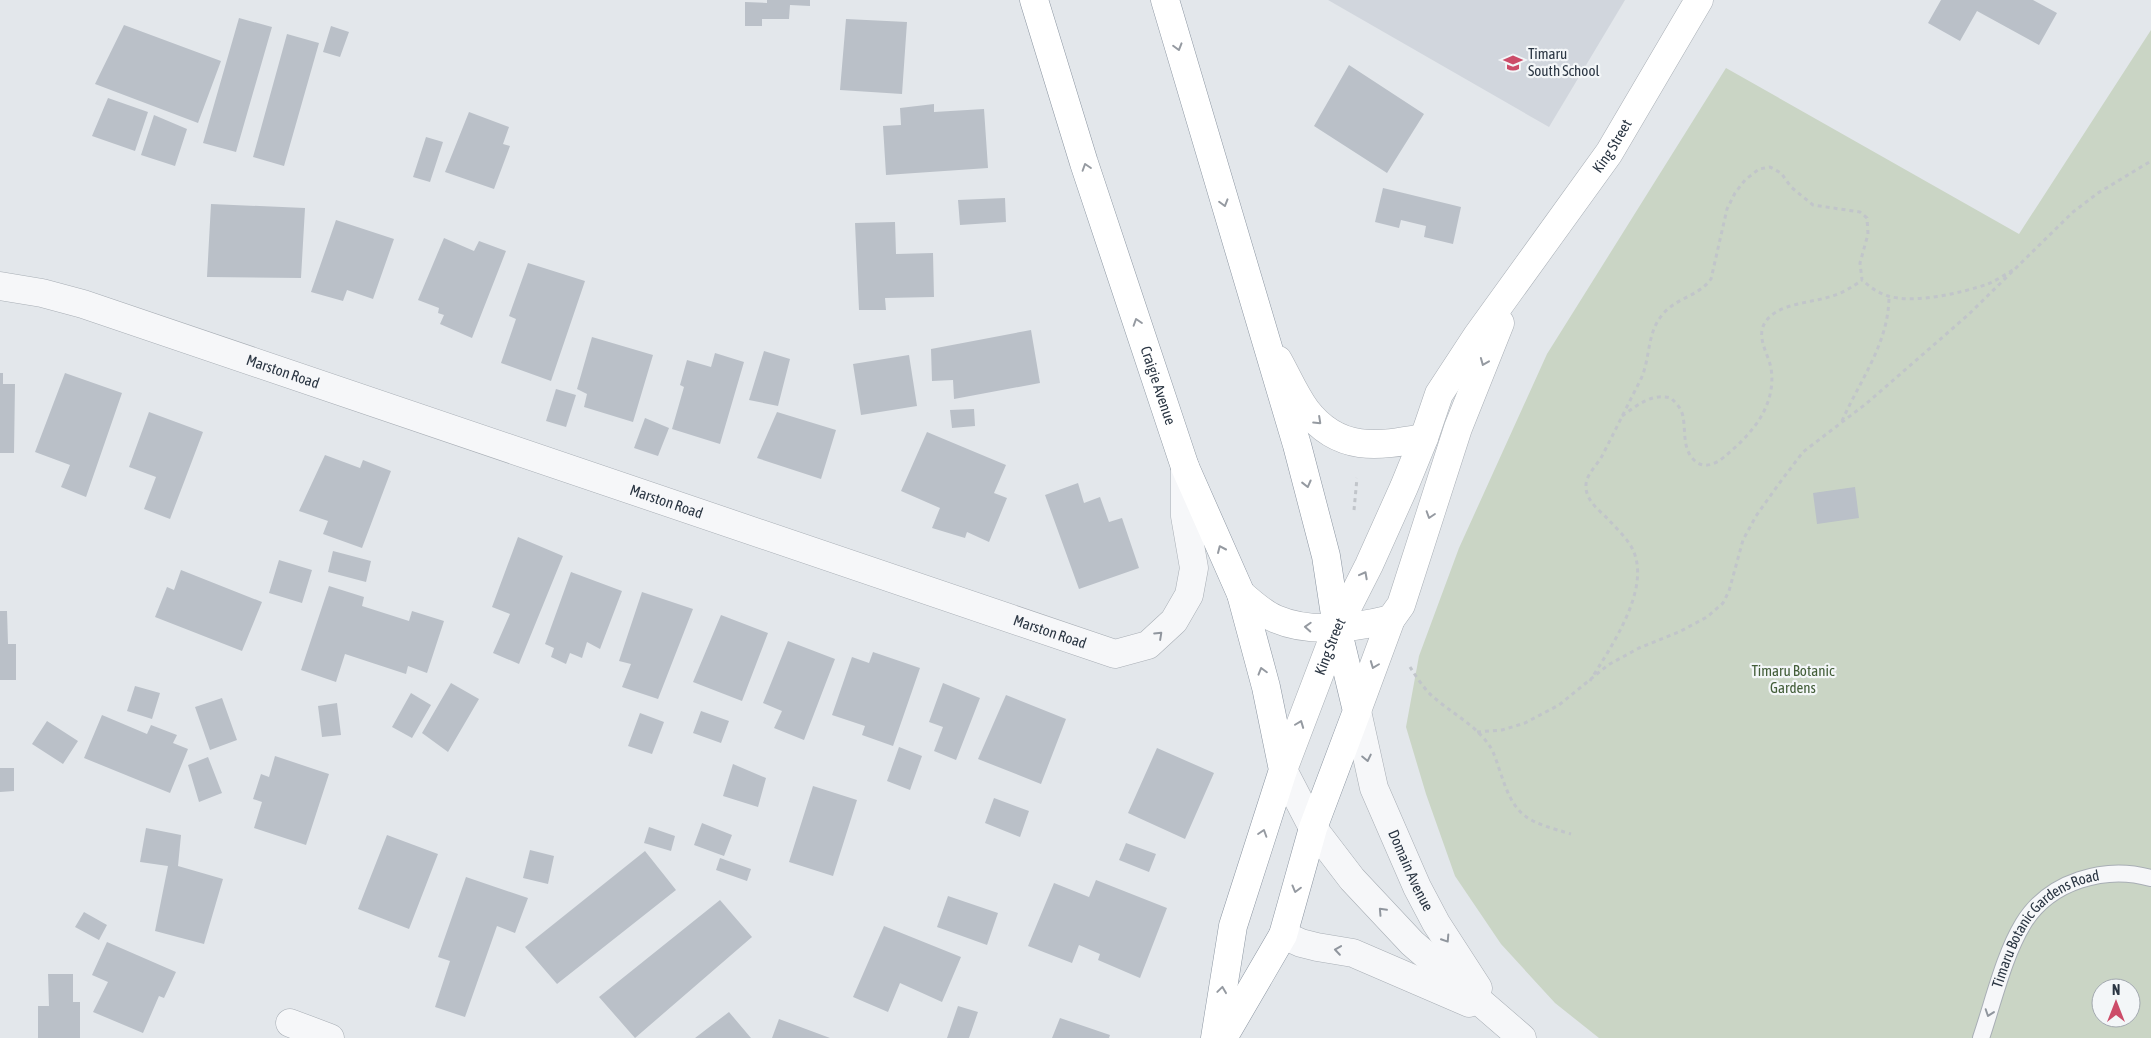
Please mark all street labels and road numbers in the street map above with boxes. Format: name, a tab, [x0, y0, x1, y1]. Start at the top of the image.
street label: King Street	[1589, 116, 1635, 176]
street label: Craigie Avenue	[1137, 344, 1179, 427]
street label: Marston Road	[244, 351, 322, 392]
street label: Marston Road	[628, 481, 705, 522]
street label: Marston Road	[1011, 611, 1089, 652]
street label: King Street	[1311, 615, 1349, 677]
street label: Domain Avenue	[1385, 827, 1437, 914]
street label: Timaru Botanic Gardens Road	[1988, 866, 2101, 990]

